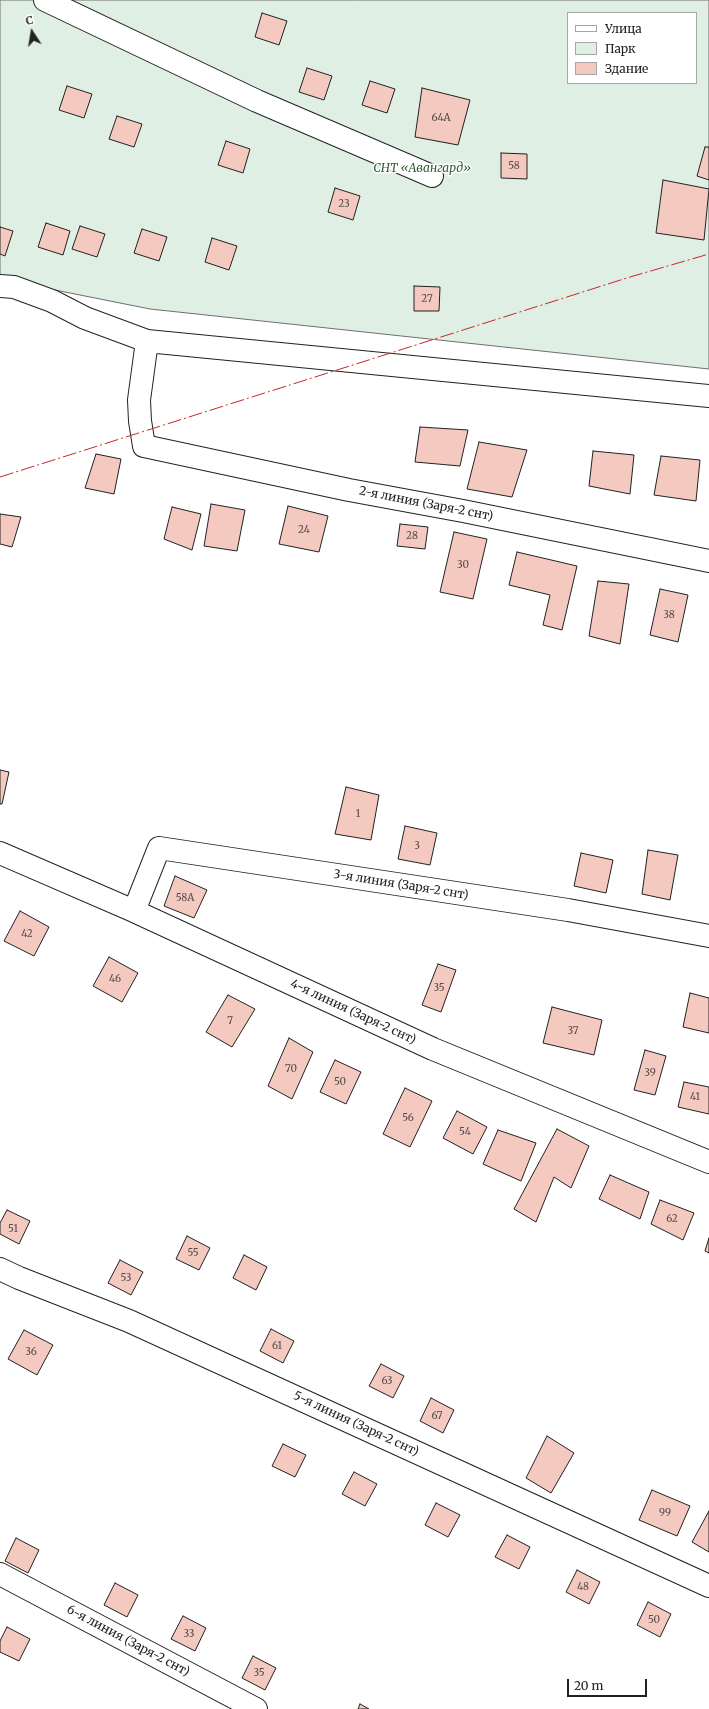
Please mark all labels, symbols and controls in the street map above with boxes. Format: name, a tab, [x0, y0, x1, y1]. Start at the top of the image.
north arrow	[12, 12, 52, 52]
legend	[567, 12, 697, 84]
text: С	[24, 13, 35, 28]
text: Улица	[605, 21, 642, 36]
text: Парк	[605, 41, 636, 56]
text: Здание	[605, 61, 648, 76]
house number: 64А	[431, 112, 451, 124]
house number: 58	[508, 160, 520, 172]
park label: СНТ «Авангард»	[373, 162, 471, 176]
house number: 23	[338, 198, 350, 210]
house number: 27	[421, 293, 433, 305]
street label: 2-я линия (Заря-2 снт)	[358, 484, 494, 524]
house number: 24	[298, 524, 310, 536]
house number: 28	[406, 530, 418, 542]
house number: 30	[457, 559, 469, 571]
house number: 38	[663, 609, 675, 621]
house number: 1	[356, 808, 360, 820]
house number: 3	[414, 840, 420, 852]
street label: 3-я линия (Заря-2 снт)	[332, 867, 470, 903]
house number: 58А	[176, 892, 194, 904]
house number: 42	[21, 928, 33, 940]
house number: 46	[109, 973, 121, 985]
street label: 4-я линия (Заря-2 снт)	[288, 977, 418, 1047]
house number: 35	[433, 982, 445, 994]
house number: 7	[227, 1015, 233, 1027]
house number: 37	[567, 1025, 579, 1037]
house number: 70	[285, 1063, 297, 1075]
house number: 39	[644, 1067, 656, 1079]
house number: 50	[334, 1076, 346, 1088]
house number: 41	[690, 1091, 700, 1103]
house number: 56	[402, 1112, 414, 1124]
house number: 54	[459, 1126, 471, 1138]
house number: 62	[666, 1213, 678, 1225]
house number: 51	[8, 1223, 18, 1235]
house number: 55	[187, 1247, 199, 1259]
house number: 53	[120, 1272, 132, 1284]
house number: 61	[272, 1340, 282, 1352]
house number: 36	[25, 1346, 37, 1358]
house number: 63	[381, 1375, 393, 1387]
street label: 5-я линия (Заря-2 снт)	[291, 1389, 421, 1459]
house number: 67	[432, 1410, 442, 1422]
house number: 99	[659, 1507, 671, 1519]
house number: 48	[577, 1581, 589, 1593]
street label: 6-я линия (Заря-2 снт)	[64, 1602, 192, 1680]
house number: 50	[648, 1614, 660, 1626]
house number: 33	[184, 1628, 194, 1640]
house number: 35	[253, 1667, 265, 1679]
scale bar	[569, 1671, 649, 1697]
text: 20 m	[574, 1678, 603, 1693]

